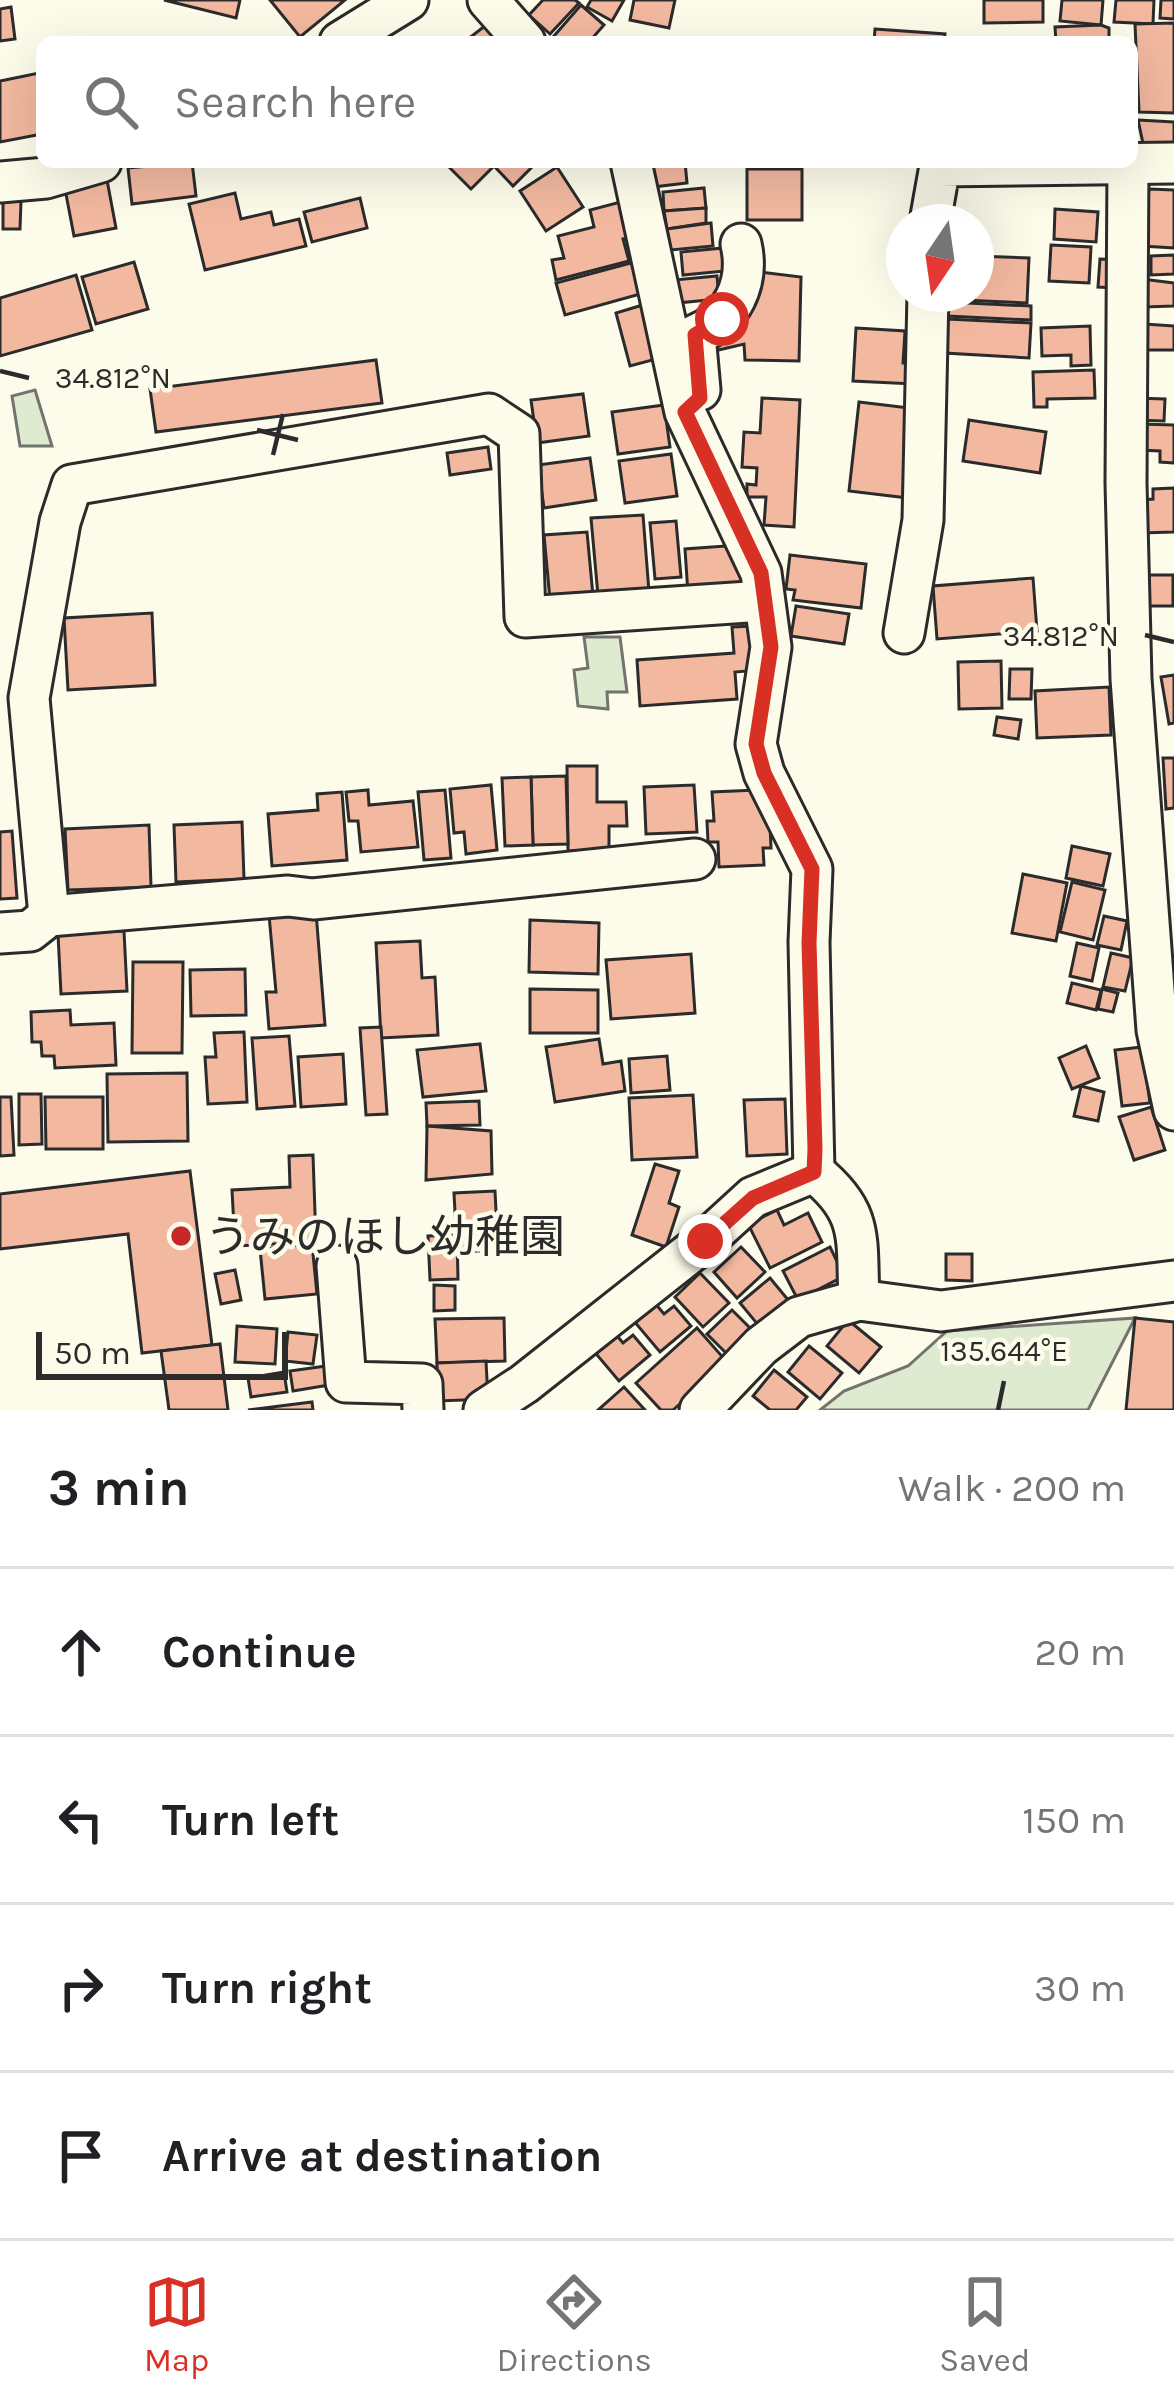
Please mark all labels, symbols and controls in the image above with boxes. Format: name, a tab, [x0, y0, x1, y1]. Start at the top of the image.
search box	[36, 36, 1138, 168]
icon: search	[78, 69, 144, 135]
text: Search here	[174, 76, 416, 128]
north arrow	[886, 204, 994, 312]
route start	[695, 292, 749, 346]
text: 34.812°N	[55, 360, 171, 396]
text: 34.812°N	[1003, 618, 1119, 654]
place label: うみのほし幼稚園	[205, 1211, 565, 1263]
route end	[678, 1214, 732, 1268]
marker: うみのほし幼稚園	[168, 1223, 194, 1249]
scale bar	[36, 1326, 288, 1379]
text: 135.644°E	[940, 1333, 1068, 1369]
text: 50 m	[54, 1334, 131, 1372]
text: 3 min	[48, 1458, 190, 1518]
text: Walk · 200 m	[898, 1465, 1126, 1511]
icon: ahead	[48, 1619, 114, 1685]
text: Continue	[162, 1626, 357, 1678]
text: 20 m	[1035, 1629, 1126, 1675]
icon: left	[48, 1787, 114, 1853]
text: Turn left	[162, 1794, 339, 1846]
text: 150 m	[1022, 1797, 1126, 1843]
icon: right	[48, 1955, 114, 2021]
text: Turn right	[162, 1962, 372, 2014]
text: 30 m	[1034, 1965, 1126, 2011]
icon: arrive	[48, 2123, 114, 2189]
text: Arrive at destination	[162, 2130, 602, 2182]
tab: Map	[144, 2269, 210, 2379]
tab: Directions	[497, 2269, 652, 2379]
tab: Saved	[939, 2269, 1030, 2379]

